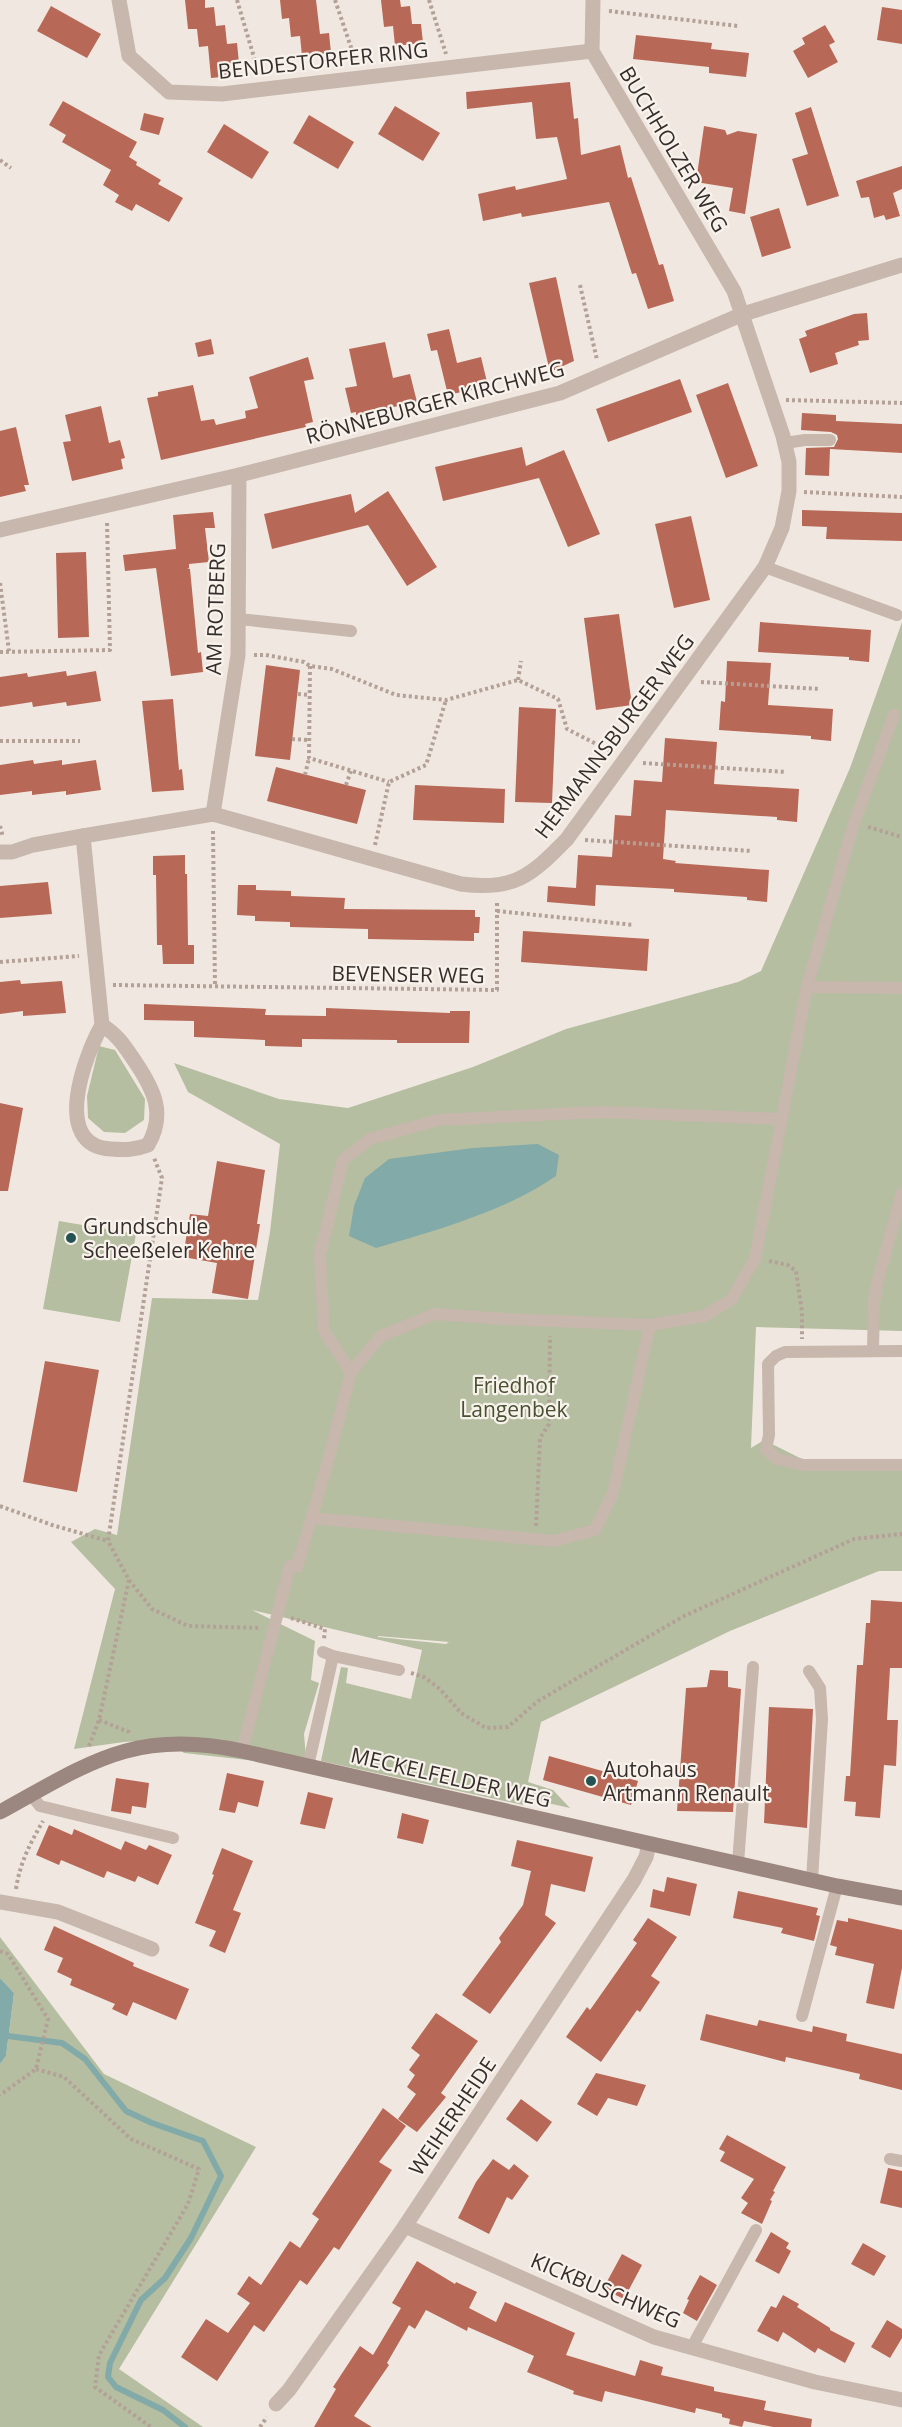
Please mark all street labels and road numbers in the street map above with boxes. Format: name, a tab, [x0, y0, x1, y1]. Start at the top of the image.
street label: BENDESTORFER RING	[217, 35, 429, 85]
street label: BUCHHOLZER WEG	[613, 61, 735, 237]
street label: RÖNNEBURGER KIRCHWEG	[303, 354, 567, 450]
street label: AM ROTBERG	[199, 543, 231, 675]
street label: HERMANNSBURGER WEG	[528, 628, 700, 844]
street label: BEVENSER WEG	[331, 959, 485, 989]
street label: MECKELFELDER WEG	[348, 1740, 554, 1814]
street label: WEIHERHEIDE	[402, 2051, 502, 2181]
street label: KICKBUSCHWEG	[527, 2246, 685, 2334]

